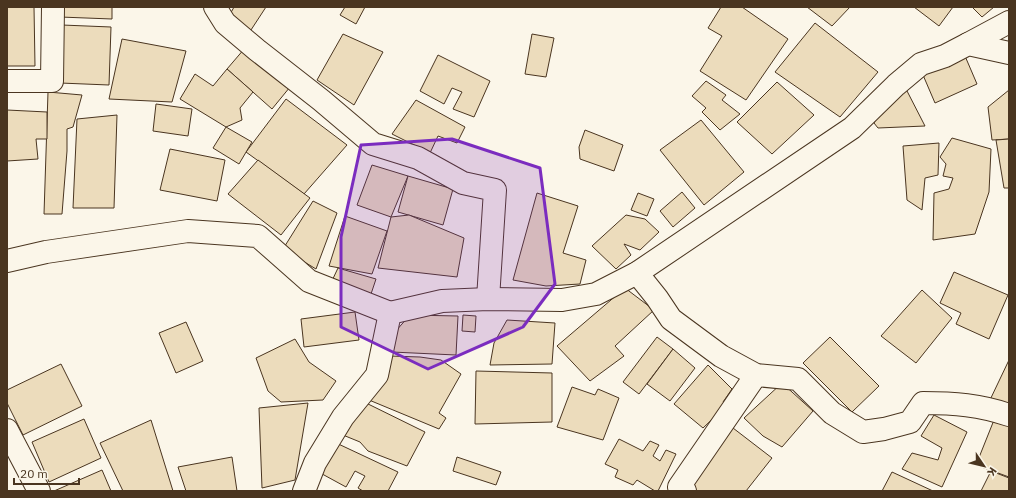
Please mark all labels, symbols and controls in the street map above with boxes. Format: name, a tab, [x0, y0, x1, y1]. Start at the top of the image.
north arrow	[964, 446, 1004, 486]
scale bar	[14, 460, 79, 486]
text: K	[984, 465, 1000, 479]
text: 20 m	[20, 466, 48, 481]

